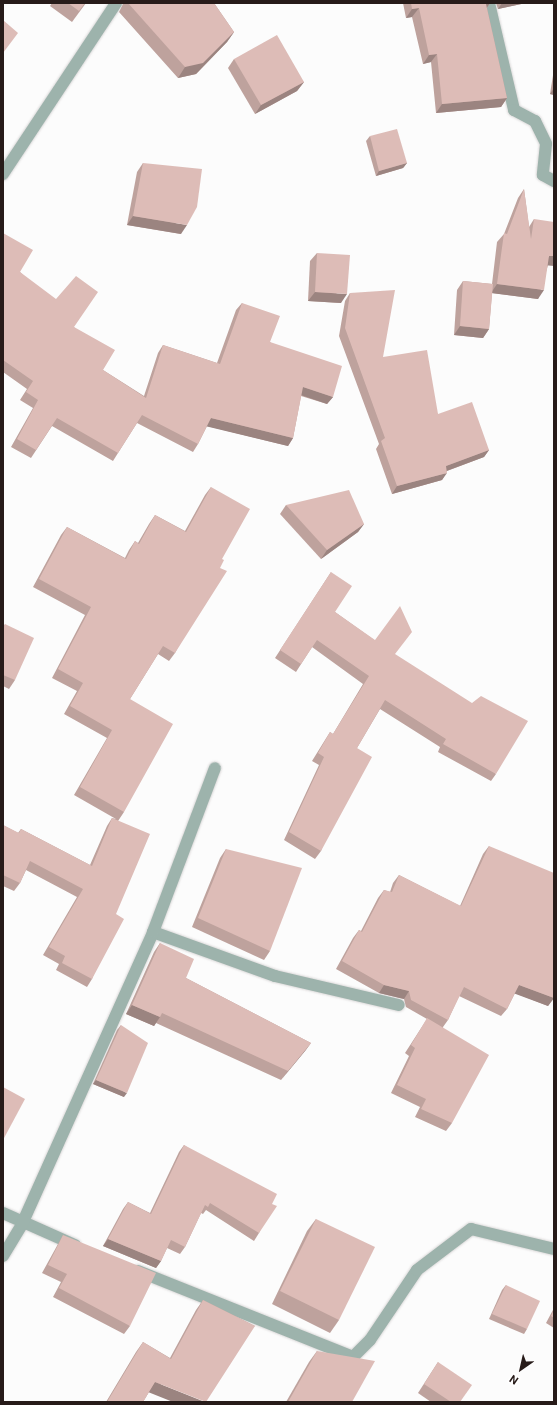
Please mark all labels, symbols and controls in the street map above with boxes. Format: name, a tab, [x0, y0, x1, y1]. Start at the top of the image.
north arrow	[501, 1349, 541, 1389]
text: N	[507, 1372, 521, 1387]

